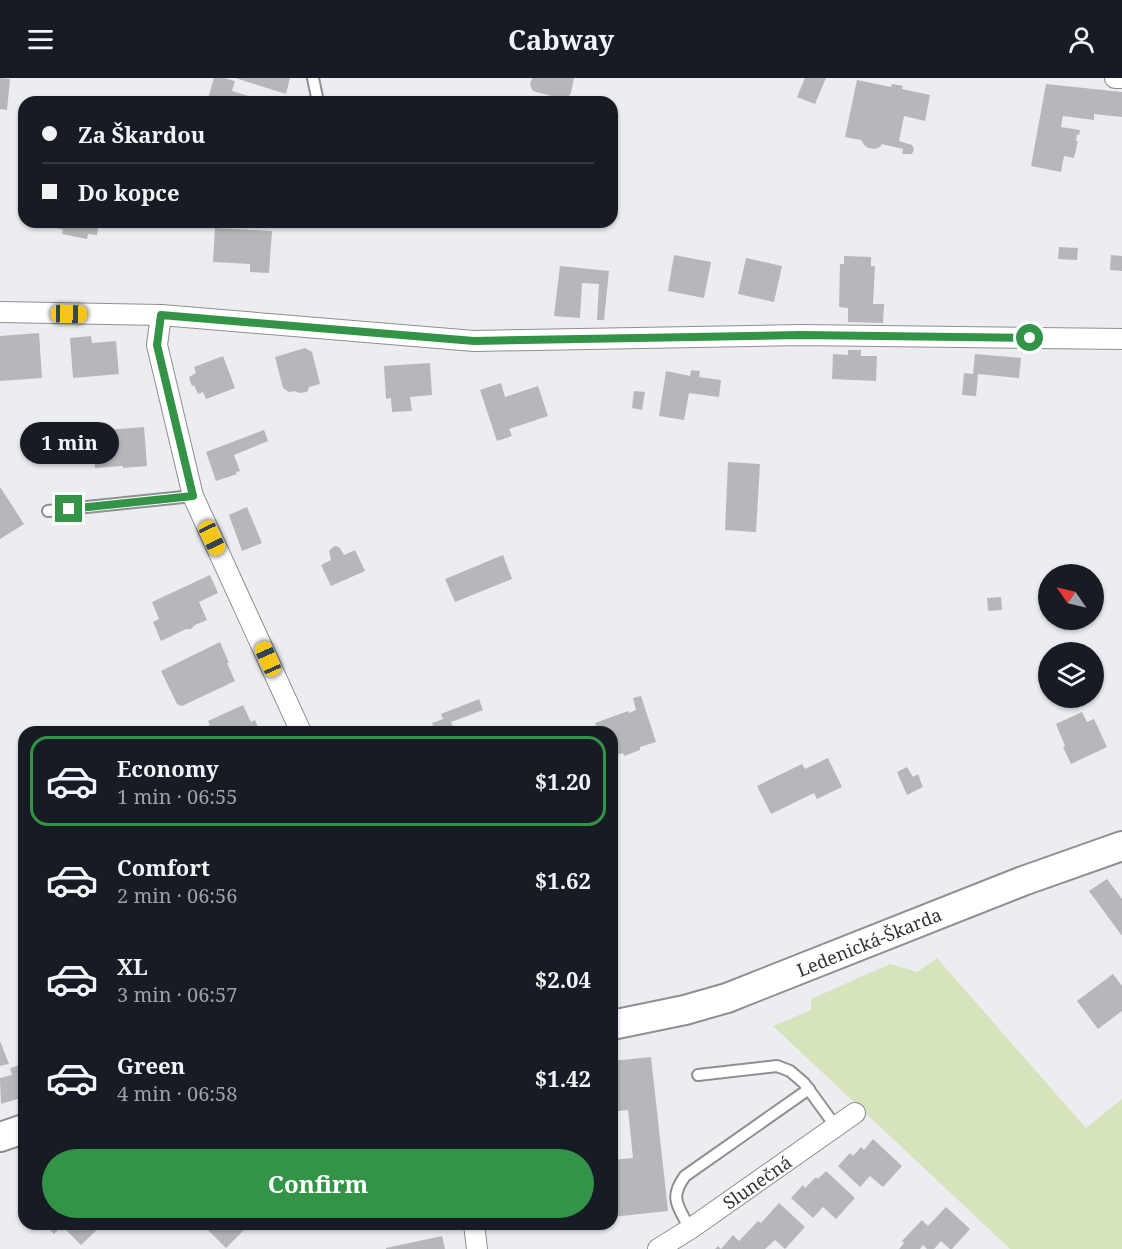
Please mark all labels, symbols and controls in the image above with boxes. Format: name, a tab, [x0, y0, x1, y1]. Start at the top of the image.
text: Cabway	[508, 21, 614, 58]
icon: menu	[24, 23, 57, 56]
icon: person	[1065, 23, 1098, 56]
text: Za Škardou	[78, 119, 206, 149]
text: Do kopce	[78, 177, 180, 207]
car	[51, 305, 87, 323]
route start	[1016, 324, 1043, 351]
callout: 1 min	[20, 422, 118, 464]
text: 1 min	[41, 429, 98, 456]
route end	[55, 495, 82, 522]
car	[196, 518, 228, 558]
north arrow	[1038, 564, 1104, 630]
map controls	[1038, 564, 1104, 708]
car	[252, 639, 284, 679]
button: layers	[1038, 642, 1104, 708]
text: Economy	[117, 753, 219, 783]
icon: car	[45, 754, 99, 808]
text: $1.20	[535, 766, 591, 796]
text: 1 min · 06:55	[117, 783, 237, 810]
text: Comfort	[117, 852, 210, 882]
icon: car	[45, 853, 99, 907]
text: $1.62	[535, 865, 591, 895]
text: 2 min · 06:56	[117, 882, 237, 909]
street label: Ledenická-Škarda	[793, 902, 945, 982]
text: XL	[117, 951, 148, 981]
icon: car	[45, 952, 99, 1006]
text: $2.04	[535, 964, 591, 994]
text: 3 min · 06:57	[117, 981, 237, 1008]
text: Green	[117, 1050, 185, 1080]
icon: car	[45, 1051, 99, 1105]
text: $1.42	[535, 1063, 591, 1093]
text: 4 min · 06:58	[117, 1080, 237, 1107]
button: Confirm	[42, 1149, 594, 1218]
street label: Slunečná	[718, 1150, 796, 1214]

